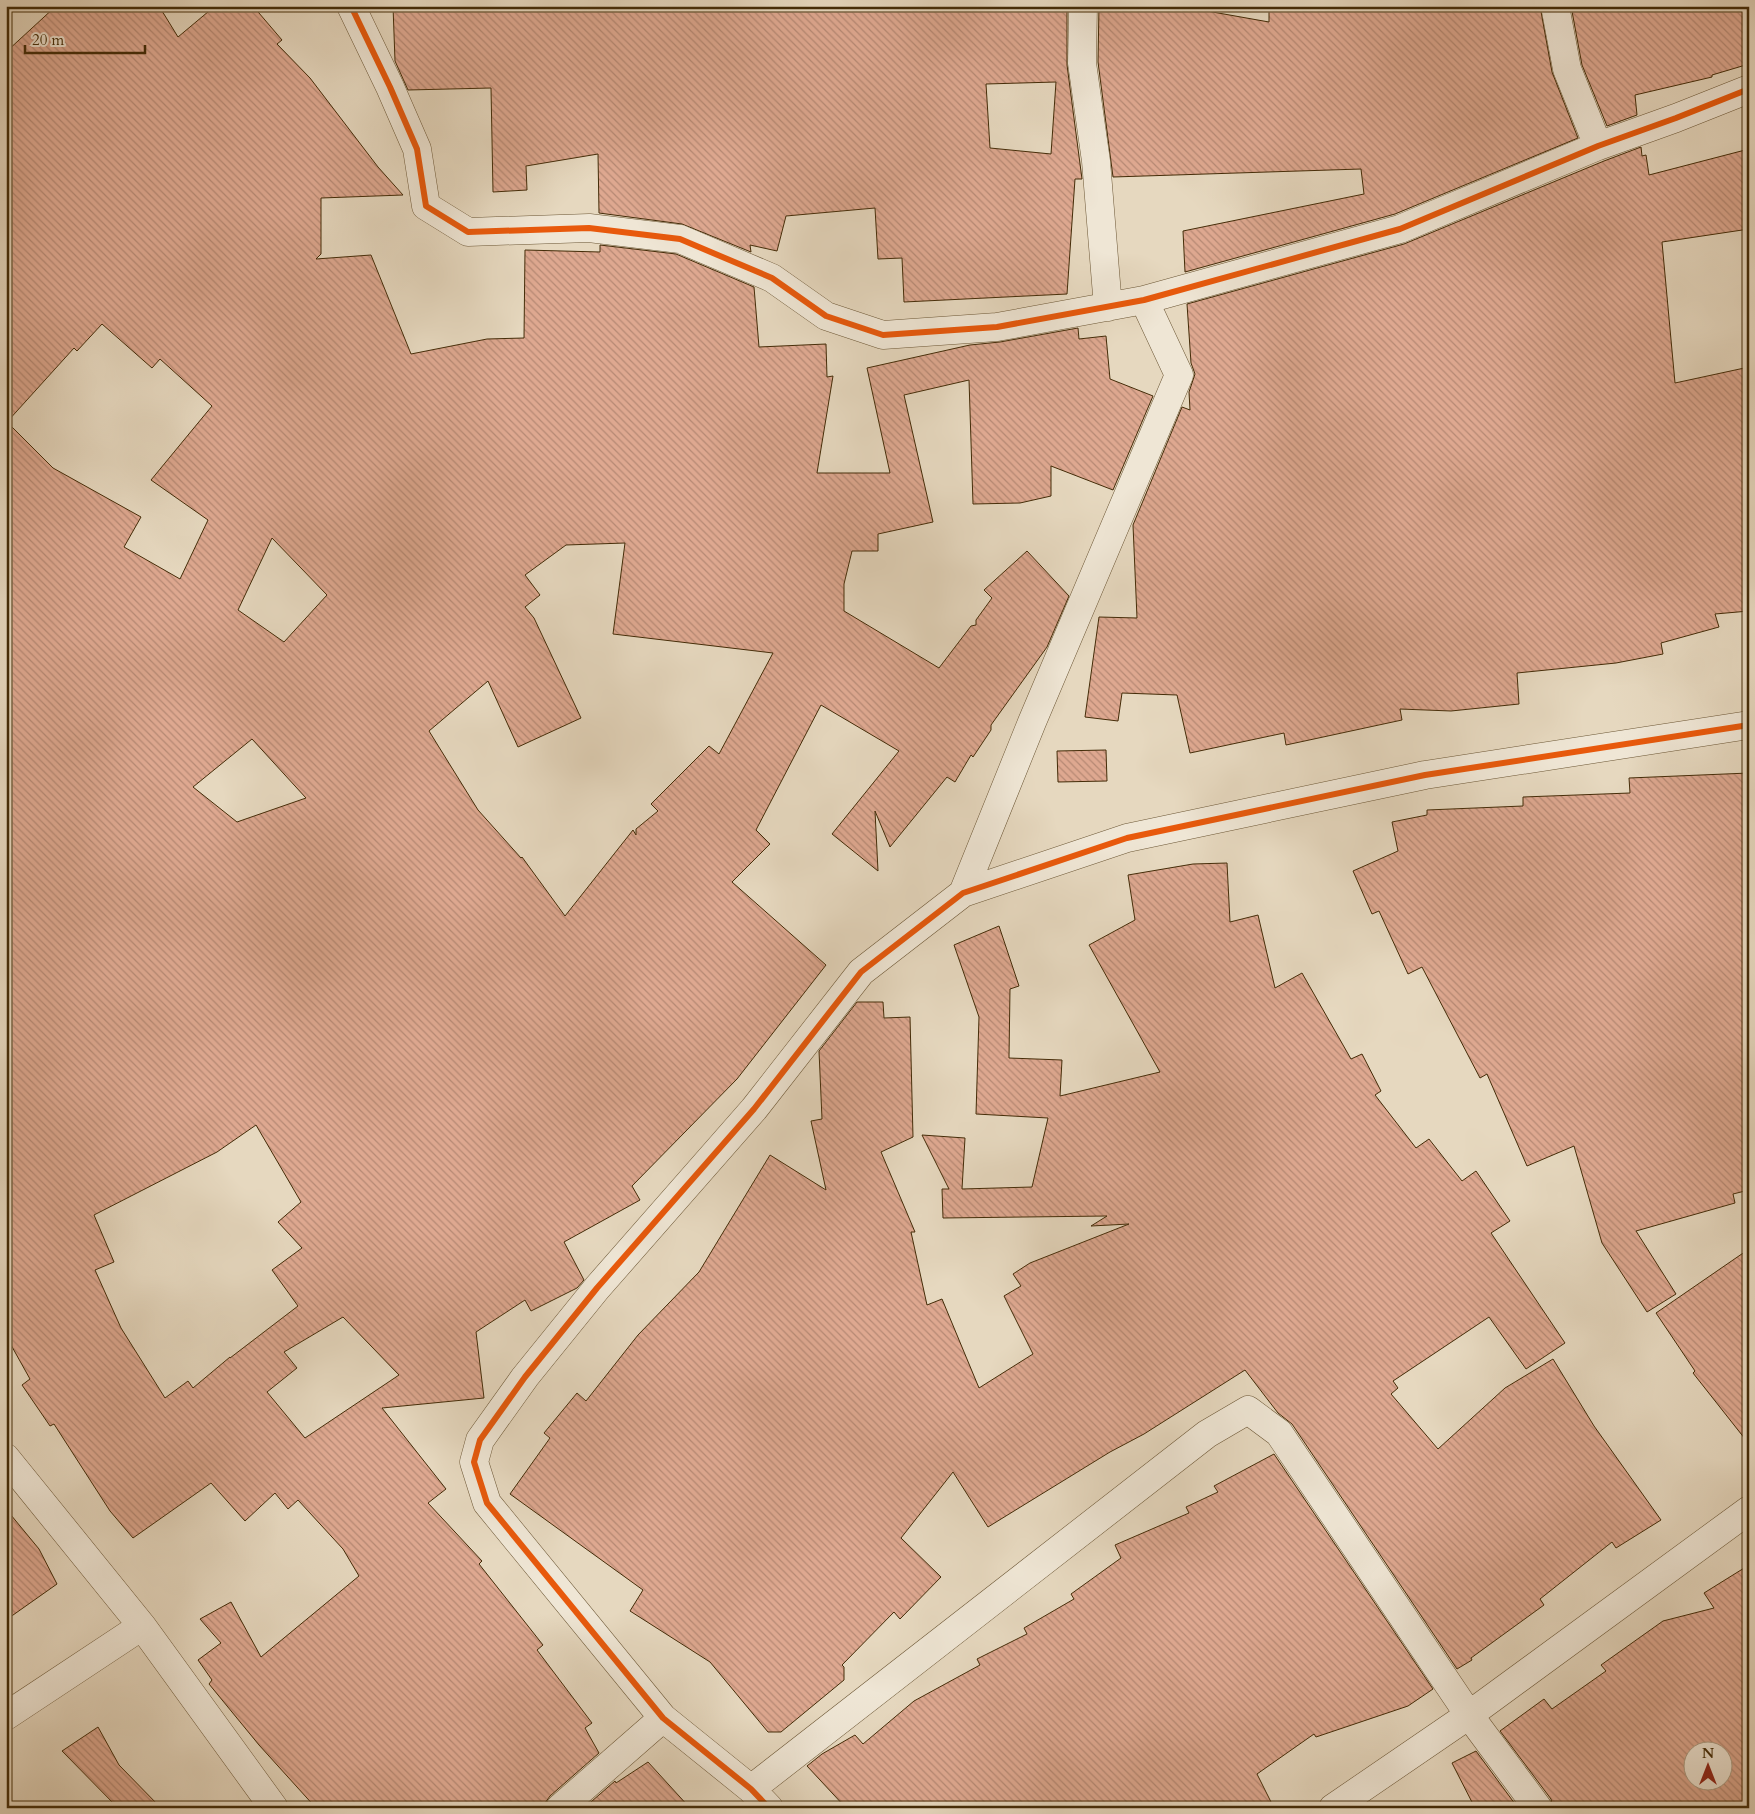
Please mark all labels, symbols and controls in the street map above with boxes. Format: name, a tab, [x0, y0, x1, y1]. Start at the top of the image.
scale bar	[25, 22, 145, 54]
text: 20 m	[32, 30, 64, 50]
north arrow	[1682, 1742, 1732, 1792]
text: N	[1702, 1744, 1714, 1763]

